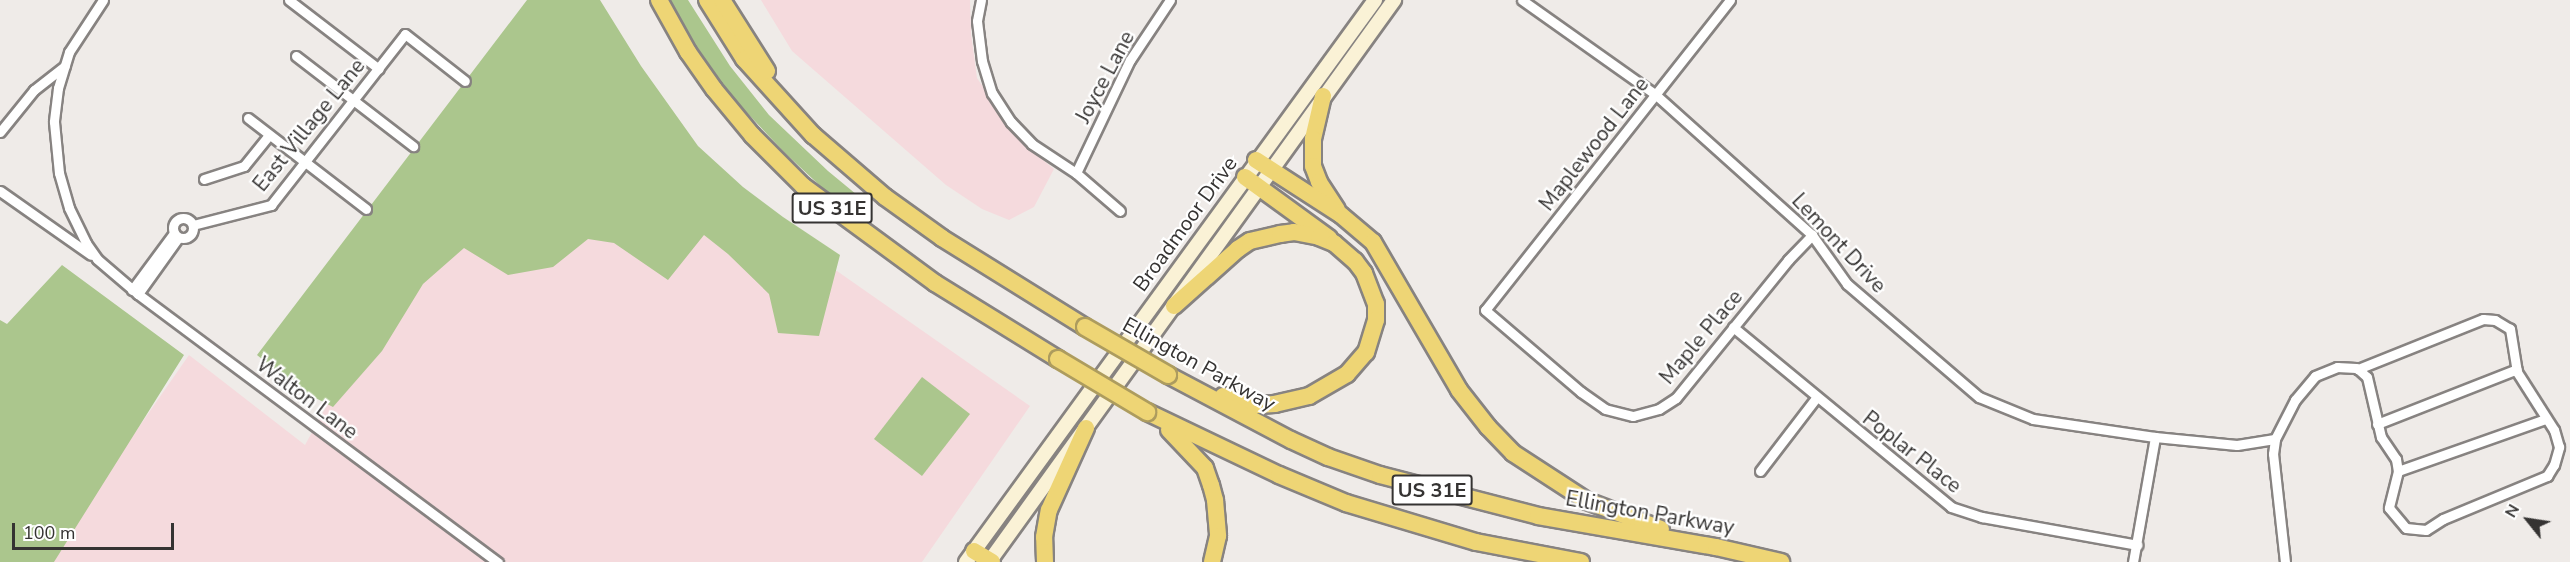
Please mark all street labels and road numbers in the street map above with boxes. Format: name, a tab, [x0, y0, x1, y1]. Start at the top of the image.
street label: Joyce Lane	[1070, 27, 1140, 127]
street label: East Village Lane	[248, 54, 370, 196]
street label: Maplewood Lane	[1534, 72, 1654, 216]
street label: Broadmoor Drive	[1128, 152, 1242, 296]
street label: Lemont Drive	[1787, 188, 1891, 298]
road number: US 31E	[792, 191, 872, 225]
street label: Maple Place	[1654, 285, 1748, 389]
street label: Ellington Parkway	[1118, 312, 1280, 416]
street label: Walton Lane	[251, 352, 363, 444]
street label: Poplar Place	[1858, 406, 1966, 498]
road number: US 31E	[1392, 473, 1472, 507]
street label: Ellington Parkway	[1564, 486, 1736, 540]

